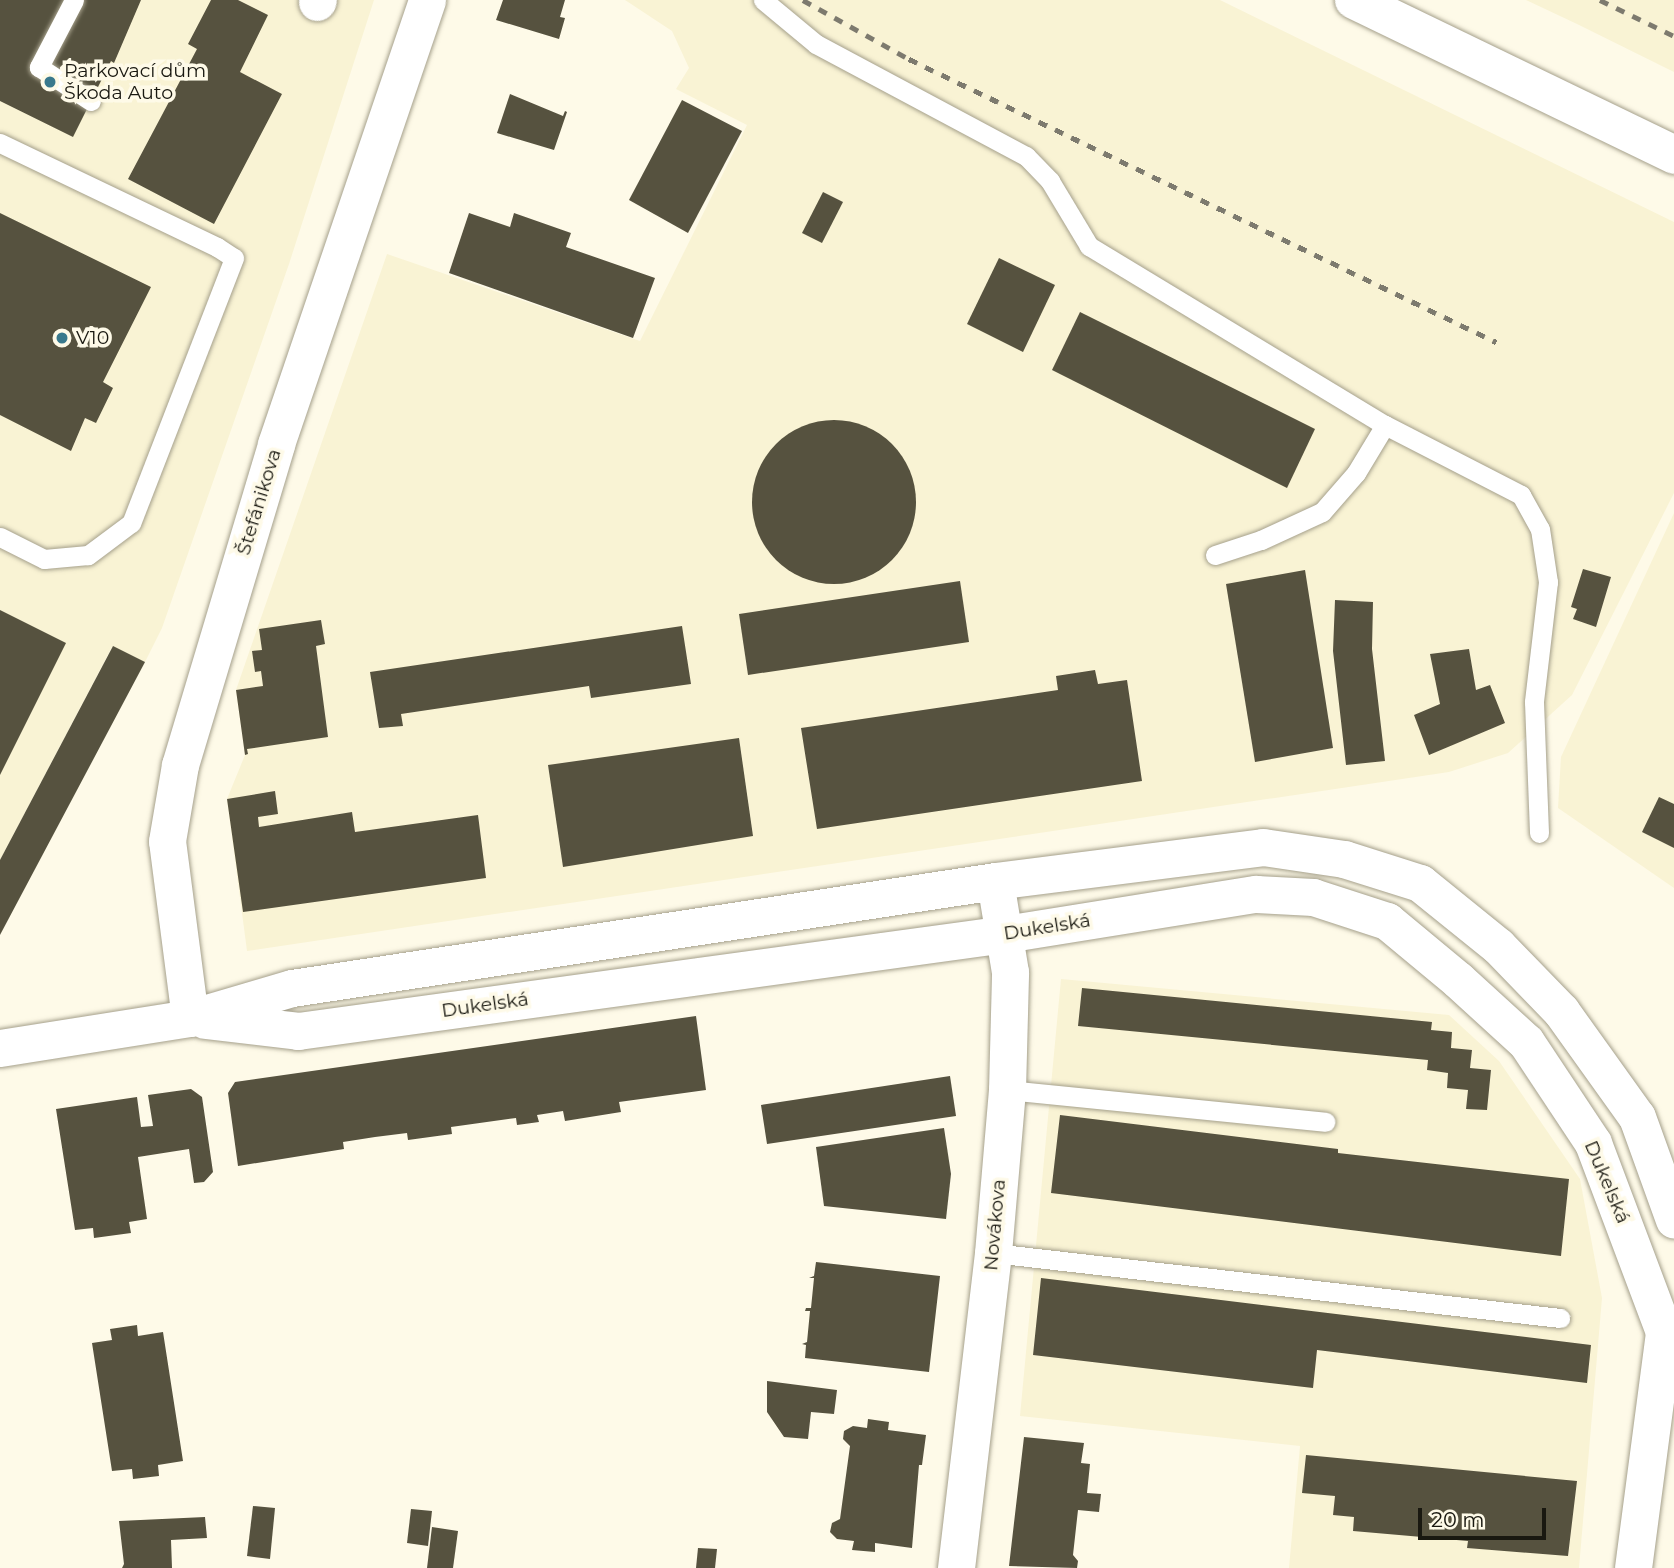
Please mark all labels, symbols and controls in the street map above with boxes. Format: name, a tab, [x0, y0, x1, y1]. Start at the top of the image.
place label: Parkovací dům Škoda Auto	[64, 60, 206, 104]
marker: Parkovací dům Škoda Auto	[42, 74, 58, 90]
place label: V10	[76, 327, 109, 349]
marker: V10	[54, 330, 70, 346]
street label: Štefánikova	[232, 446, 286, 558]
street label: Dukelská	[1002, 909, 1092, 945]
street label: Dukelská	[440, 988, 530, 1022]
street label: Dukelská	[1579, 1137, 1635, 1227]
street label: Novákova	[980, 1178, 1010, 1272]
scale bar	[1422, 1494, 1550, 1538]
text: 20 m	[1431, 1507, 1485, 1532]

